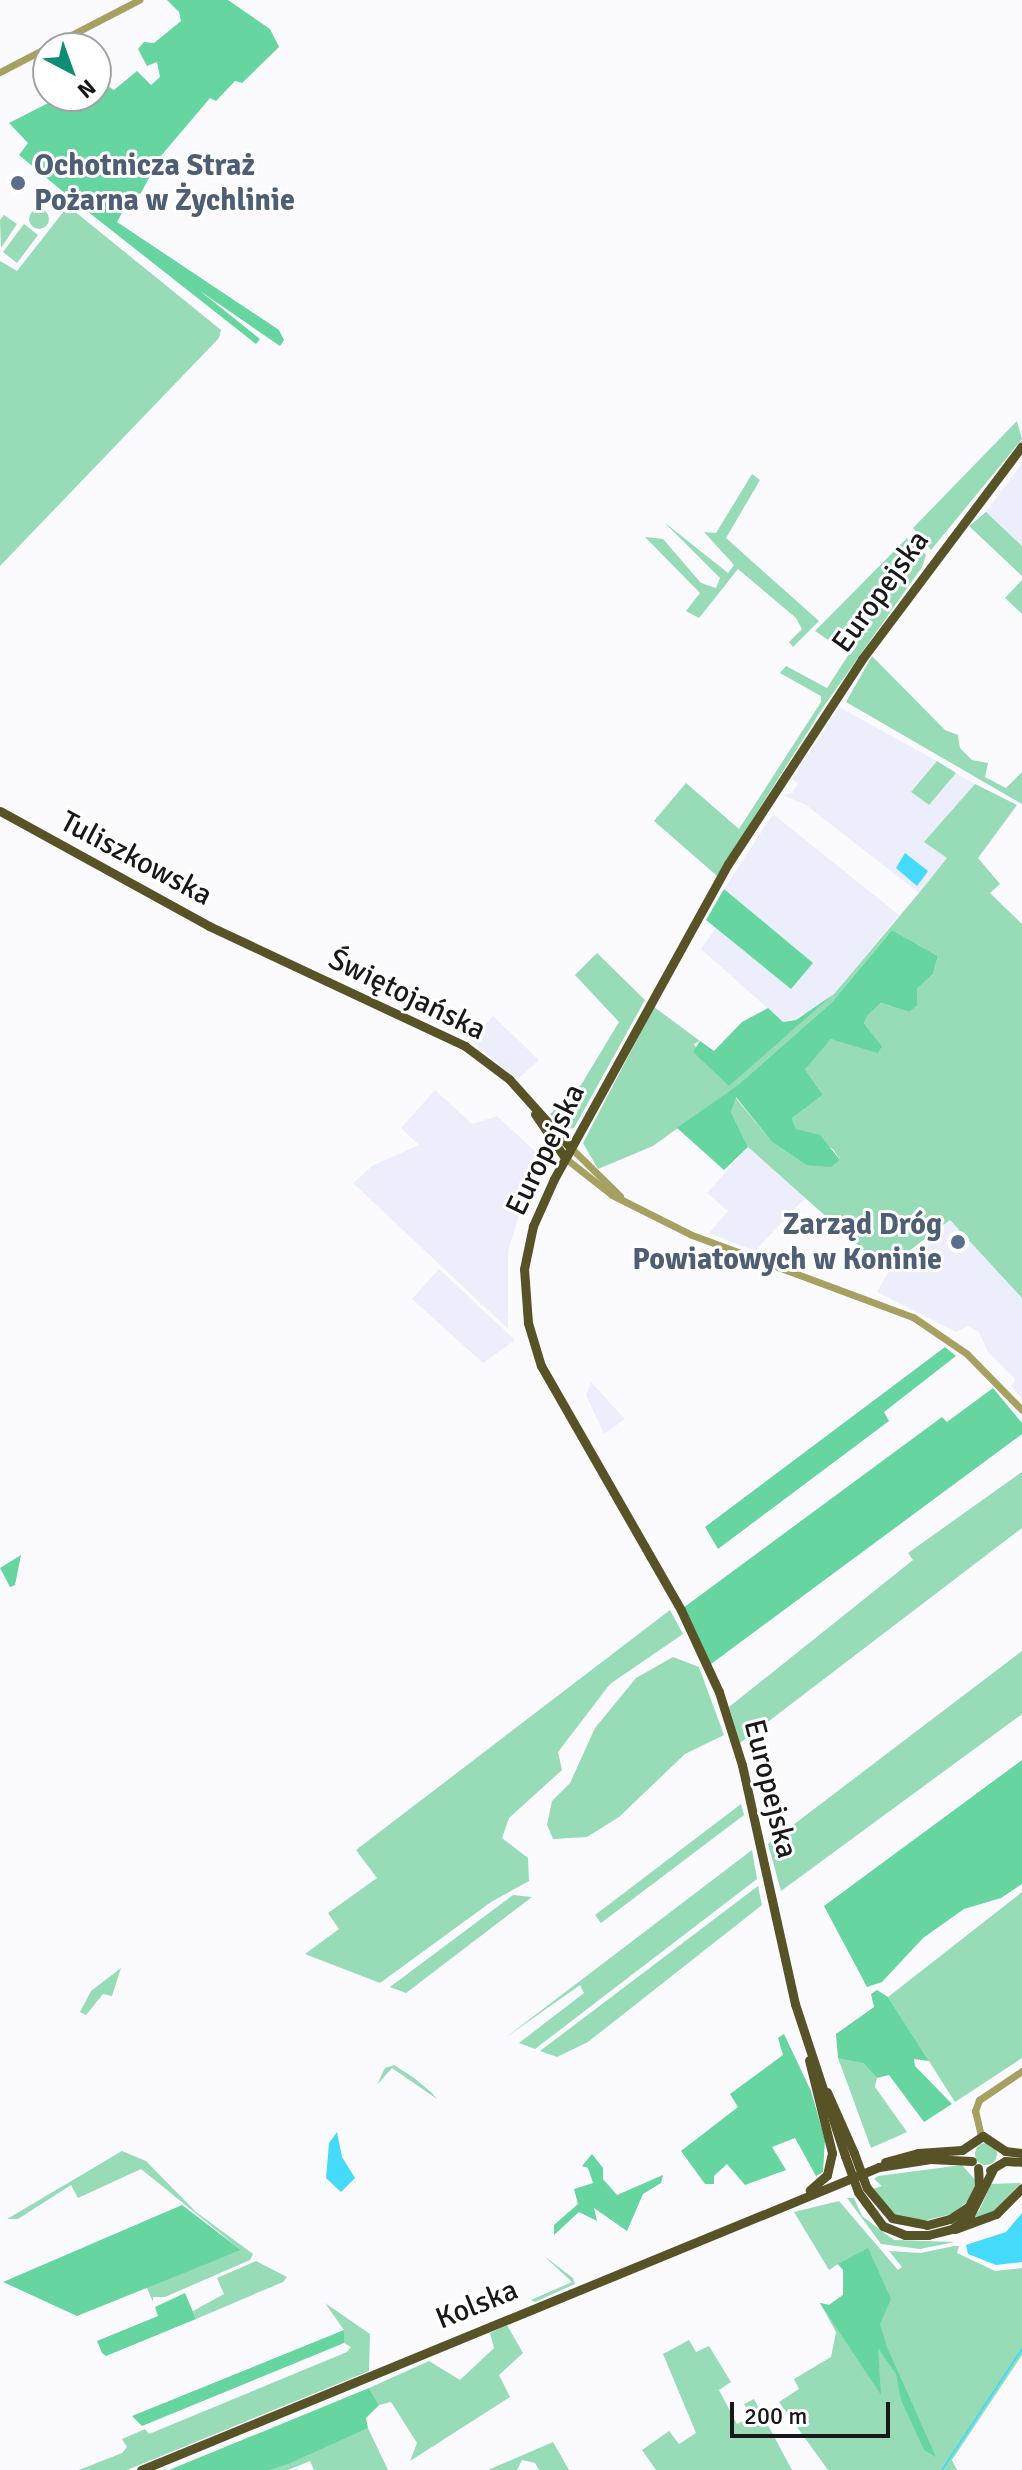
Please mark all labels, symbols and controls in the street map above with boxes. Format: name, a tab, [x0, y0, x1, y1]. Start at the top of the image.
north arrow	[32, 32, 112, 112]
text: N	[72, 74, 101, 104]
place label: Ochotnicza Straż Pożarna w Żychlinie	[34, 148, 295, 218]
marker: Ochotnicza Straż Pożarna w Żychlinie	[9, 174, 27, 192]
street label: Europejska	[825, 524, 937, 660]
street label: Tuliszkowska	[54, 804, 218, 914]
street label: Świętojańska	[322, 941, 492, 1049]
street label: Europejska	[499, 1078, 593, 1222]
place label: Zarząd Dróg Powiatowych w Koninie	[632, 1207, 942, 1278]
marker: Zarząd Dróg Powiatowych w Koninie	[949, 1233, 967, 1251]
street label: Europejska	[735, 1716, 805, 1862]
street label: Kolska	[431, 2272, 523, 2338]
scale bar	[734, 2386, 894, 2436]
text: 200 m	[744, 2401, 807, 2431]

